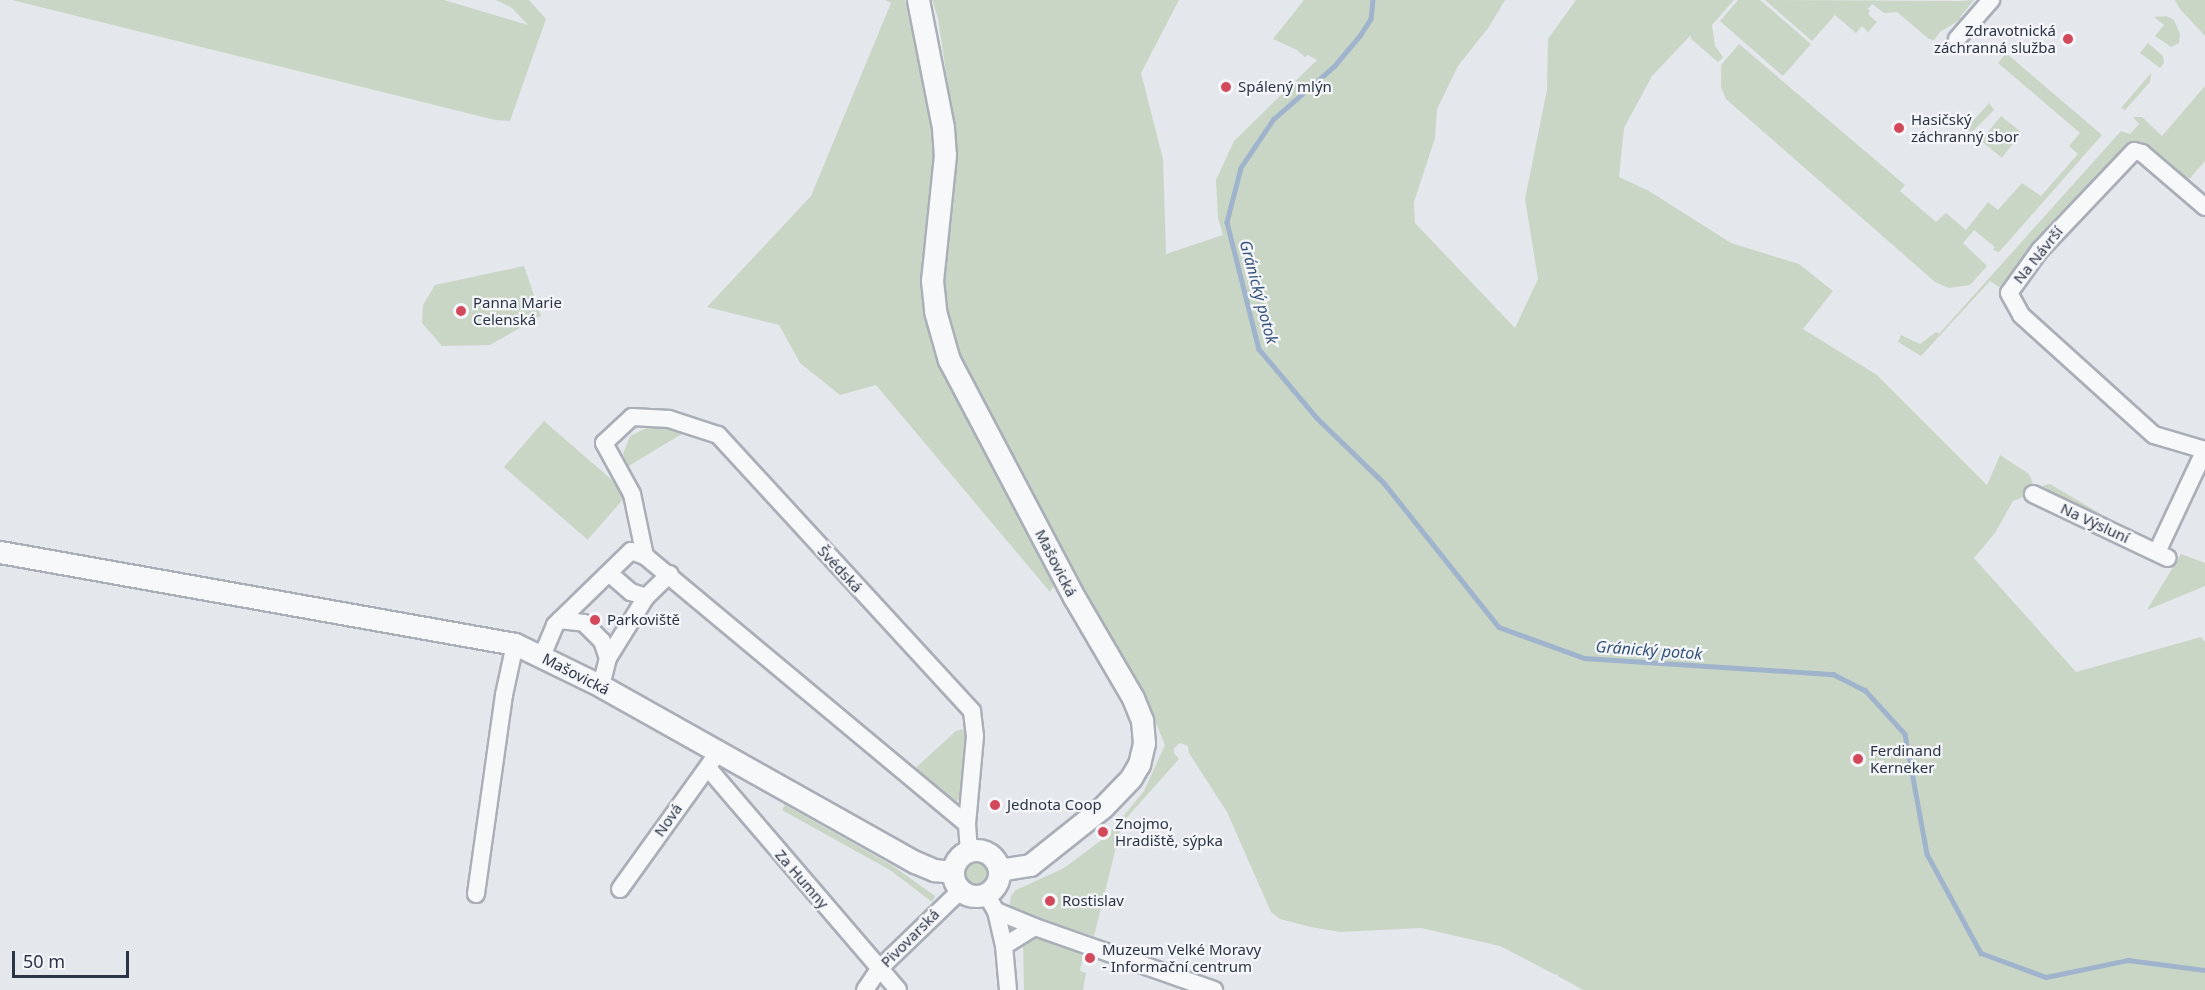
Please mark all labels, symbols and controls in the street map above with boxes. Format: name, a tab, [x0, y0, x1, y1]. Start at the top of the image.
place label: Zdravotnická záchranná služba	[1934, 21, 2056, 56]
marker: Zdravotnická záchranná služba	[2061, 32, 2075, 46]
place label: Spálený mlýn	[1238, 78, 1332, 96]
marker: Spálený mlýn	[1219, 80, 1233, 94]
place label: Hasičský záchranný sbor	[1911, 110, 2019, 145]
marker: Hasičský záchranný sbor	[1892, 121, 1906, 135]
street label: Na Návrší	[2009, 223, 2067, 287]
water label: Gránický potok	[1236, 238, 1282, 346]
place label: Panna Marie Celenská	[473, 293, 562, 328]
marker: Panna Marie Celenská	[454, 304, 468, 318]
street label: Na Výsluní	[2058, 499, 2132, 547]
street label: Mašovická	[1031, 526, 1081, 600]
street label: Švédská	[814, 542, 866, 596]
place label: Parkoviště	[607, 611, 680, 629]
marker: Parkoviště	[588, 613, 602, 627]
water label: Gránický potok	[1595, 637, 1703, 663]
street label: Mašovická	[539, 649, 613, 699]
place label: Ferdinand Kerneker	[1870, 741, 1941, 776]
marker: Ferdinand Kerneker	[1851, 752, 1865, 766]
place label: Jednota Coop	[1007, 796, 1102, 814]
marker: Jednota Coop	[988, 798, 1002, 812]
street label: Nová	[650, 800, 686, 840]
place label: Znojmo, Hradiště, sýpka	[1115, 814, 1223, 849]
marker: Znojmo, Hradiště, sýpka	[1096, 825, 1110, 839]
street label: Za Humny	[772, 846, 832, 912]
place label: Rostislav	[1062, 892, 1124, 910]
marker: Rostislav	[1043, 894, 1057, 908]
street label: Pivovarská	[877, 905, 943, 971]
scale bar	[15, 939, 132, 977]
place label: Muzeum Velké Moravy - Informační centrum	[1102, 940, 1261, 975]
text: 50 m	[23, 949, 65, 973]
marker: Muzeum Velké Moravy - Informační centrum	[1083, 951, 1097, 965]

